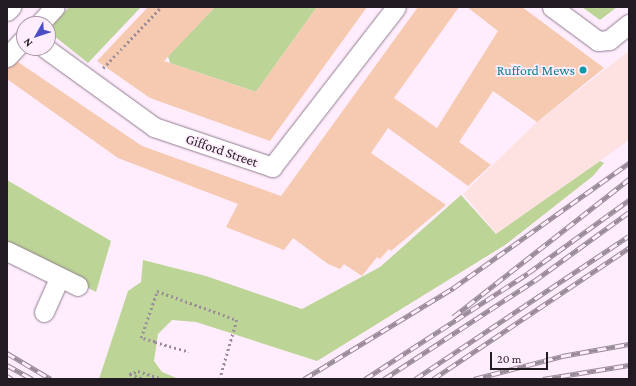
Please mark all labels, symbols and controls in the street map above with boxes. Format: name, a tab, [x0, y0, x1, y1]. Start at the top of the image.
north arrow	[16, 16, 56, 56]
text: N	[20, 36, 34, 50]
place label: Rufford Mews	[497, 62, 575, 78]
marker: Rufford Mews	[578, 65, 588, 75]
street label: Gifford Street	[184, 130, 260, 170]
scale bar	[492, 344, 550, 370]
text: 20 m	[497, 352, 521, 366]

